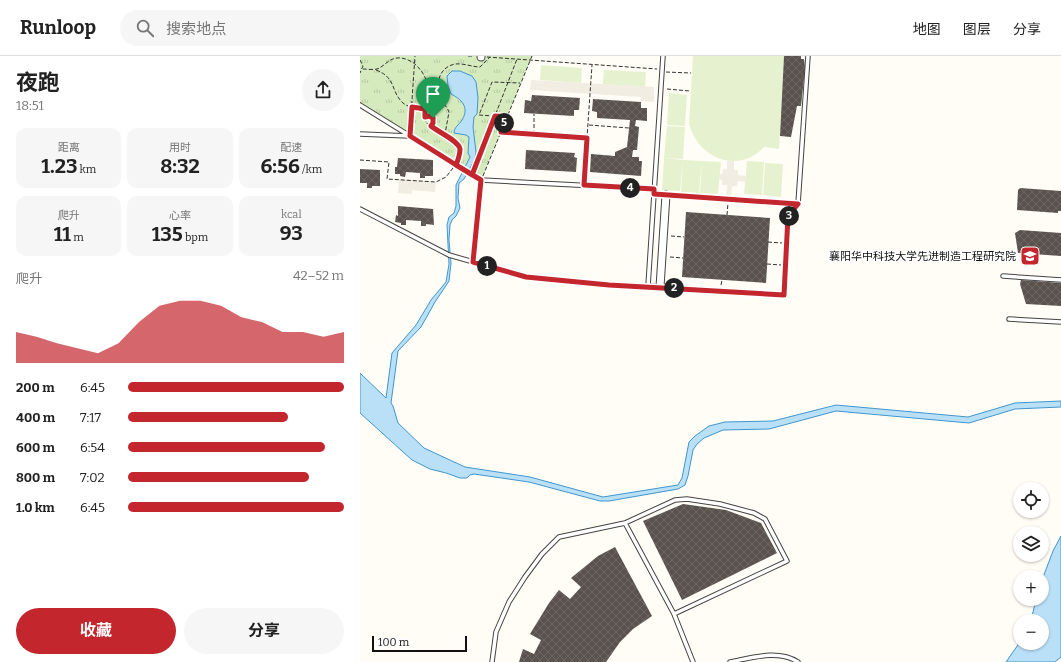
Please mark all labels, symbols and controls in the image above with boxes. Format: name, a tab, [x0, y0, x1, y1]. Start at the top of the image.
search box	[120, 10, 400, 46]
text: Runloop	[20, 16, 96, 39]
icon: search	[134, 17, 156, 39]
text: 搜索地点	[166, 20, 226, 38]
text: 地图	[913, 21, 941, 38]
text: 图层	[963, 21, 991, 38]
text: 分享	[1013, 21, 1041, 38]
text: 夜跑	[16, 69, 60, 96]
button: share	[302, 69, 344, 111]
pin	[416, 77, 450, 118]
icon: arrive	[422, 83, 444, 105]
text: 18:51	[16, 98, 44, 113]
pin: 5	[494, 113, 514, 133]
text: 5	[501, 116, 507, 129]
text: 距离	[58, 141, 80, 154]
text: 用时	[169, 141, 191, 154]
text: 配速	[280, 141, 302, 154]
text: 1.23	[41, 154, 77, 178]
text: 8:32	[160, 154, 200, 178]
text: 6:56	[261, 154, 300, 178]
text: km	[77, 163, 96, 176]
text: /km	[300, 163, 322, 176]
pin: 4	[620, 178, 640, 198]
text: 4	[627, 181, 633, 194]
pin: 3	[779, 206, 799, 226]
text: kcal	[281, 208, 302, 221]
text: 爬升	[58, 209, 80, 222]
text: 心率	[169, 209, 191, 222]
text: 3	[786, 209, 792, 222]
text: 93	[280, 221, 303, 245]
text: 11	[54, 222, 71, 246]
text: 135	[152, 222, 183, 246]
text: m	[71, 231, 84, 244]
text: bpm	[183, 231, 208, 244]
school or university icon: 襄阳华中科技大学先进制造工程研究院	[1019, 245, 1041, 267]
place label: 襄阳华中科技大学先进制造工程研究院	[829, 250, 1016, 263]
pin: 1	[477, 256, 497, 276]
text: 1	[485, 259, 489, 272]
text: 42–52 m	[293, 268, 344, 283]
text: 爬升	[16, 271, 42, 286]
pin: 2	[664, 278, 684, 298]
text: 2	[671, 281, 677, 294]
text: 200 m	[16, 380, 55, 395]
text: 6:45	[80, 380, 105, 395]
text: 400 m	[16, 410, 55, 425]
text: 7:17	[80, 410, 101, 425]
text: 600 m	[16, 440, 55, 455]
text: 6:54	[80, 440, 105, 455]
text: 800 m	[16, 470, 55, 485]
text: 7:02	[80, 470, 105, 485]
map controls	[1013, 482, 1049, 650]
button: locate	[1013, 482, 1049, 518]
text: 1.0 km	[16, 500, 55, 515]
text: 6:45	[80, 500, 105, 515]
button: layers	[1013, 526, 1049, 562]
button: +	[1013, 570, 1049, 606]
button: 收藏	[16, 608, 176, 654]
button: 分享	[184, 608, 344, 654]
button: −	[1013, 614, 1049, 650]
scale bar	[372, 634, 467, 653]
text: 100 m	[378, 636, 409, 649]

